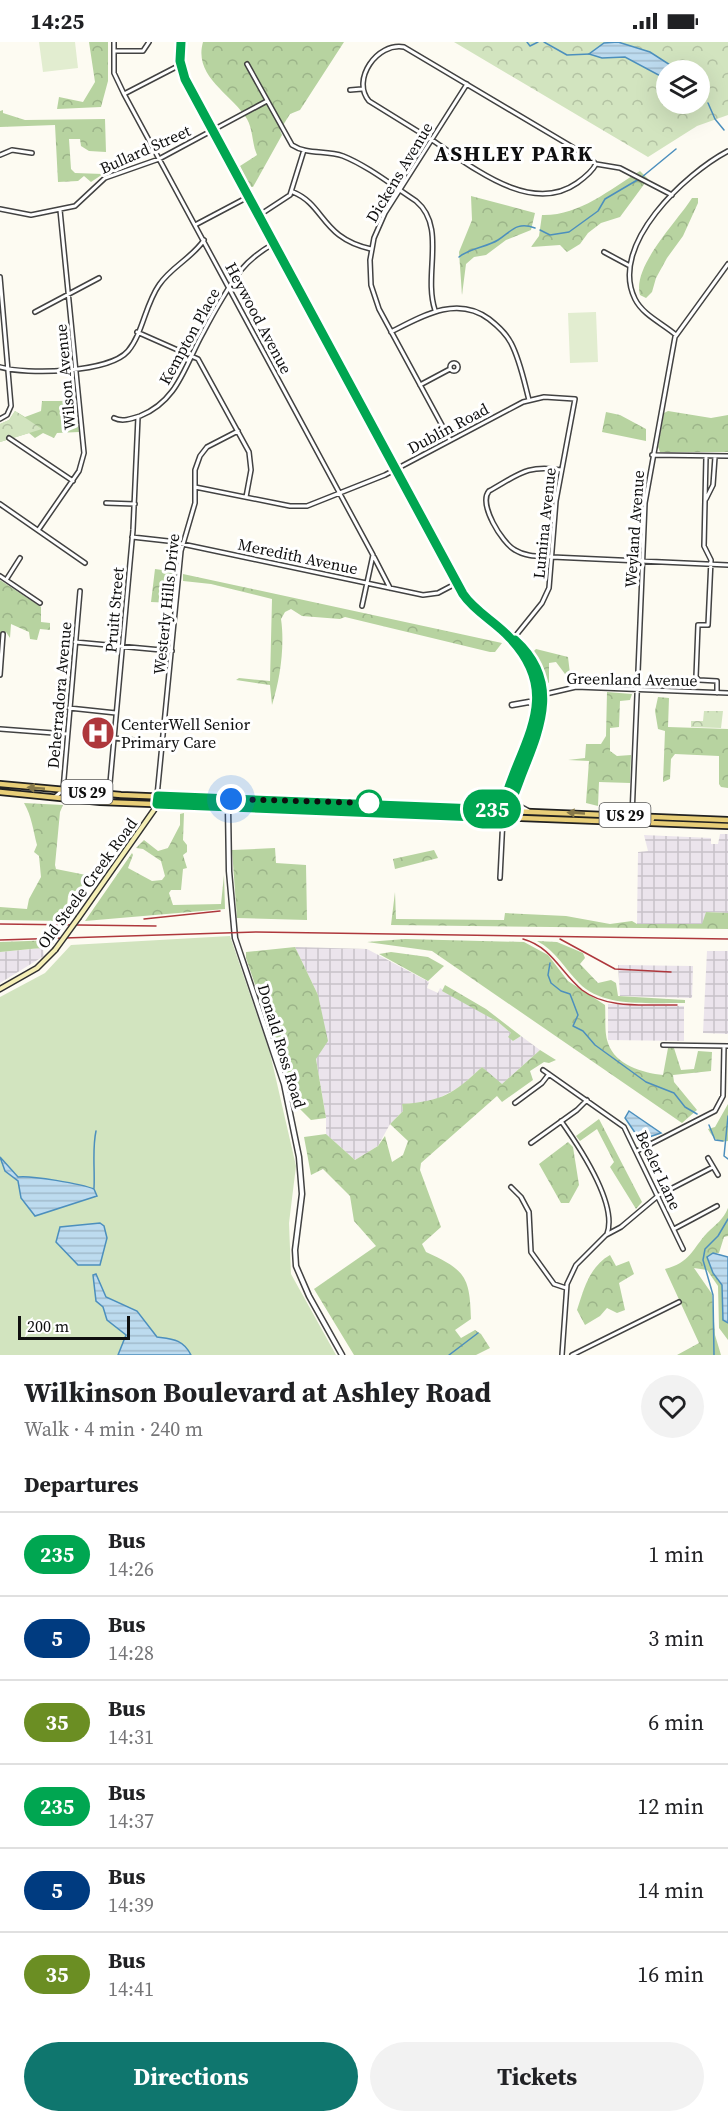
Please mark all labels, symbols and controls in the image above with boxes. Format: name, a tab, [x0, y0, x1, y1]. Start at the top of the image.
text: 14:25	[30, 6, 84, 36]
map controls	[656, 60, 710, 114]
button: layers	[656, 60, 710, 114]
street label: Dickens Avenue	[360, 118, 438, 226]
street label: Bullard Street	[96, 119, 195, 179]
district label: ASHLEY PARK	[434, 138, 594, 168]
street label: Heywood Avenue	[220, 258, 298, 378]
street label: Kempton Place	[153, 284, 225, 388]
street label: Wilson Avenue	[49, 323, 81, 431]
street label: Dublin Road	[404, 397, 492, 459]
street label: Lumina Avenue	[527, 466, 561, 580]
street label: Weyland Avenue	[619, 469, 649, 589]
street label: Westerly Hills Drive	[148, 532, 184, 676]
street label: Meredith Avenue	[236, 533, 360, 579]
street label: Pruitt Street	[99, 566, 129, 654]
street label: Deherradora Avenue	[42, 621, 76, 769]
street label: Greenland Avenue	[566, 667, 698, 691]
place label: CenterWell Senior Primary Care	[121, 713, 250, 753]
hospital icon: CenterWell Senior Primary Care	[80, 715, 116, 751]
road number: US 29	[62, 780, 112, 804]
one-way arrow	[27, 783, 46, 793]
your location	[216, 784, 246, 814]
unlabelled marker	[356, 790, 382, 816]
line badge: 235	[458, 790, 526, 828]
text: 235	[475, 795, 509, 824]
road number: US 29	[600, 803, 650, 827]
one-way arrow	[566, 808, 585, 817]
street label: Old Steele Creek Road	[32, 813, 142, 953]
street label: Donald Ross Road	[253, 981, 311, 1111]
street label: Beeler Lane	[631, 1127, 687, 1213]
scale bar	[18, 1313, 130, 1340]
text: 200 m	[27, 1315, 69, 1337]
text: Wilkinson Boulevard at Ashley Road	[24, 1373, 491, 1411]
button: heart	[641, 1375, 704, 1438]
text: Walk · 4 min · 240 m	[24, 1415, 203, 1443]
text: Departures	[24, 1469, 138, 1499]
text: Bus	[108, 1525, 145, 1555]
text: 1 min	[648, 1539, 704, 1569]
text: 235	[40, 1540, 74, 1569]
text: 14:26	[108, 1555, 154, 1583]
text: Bus	[108, 1609, 145, 1639]
text: 3 min	[648, 1623, 704, 1653]
text: 5	[51, 1624, 63, 1653]
text: 14:28	[108, 1639, 154, 1667]
text: Bus	[108, 1693, 145, 1723]
text: 6 min	[648, 1707, 704, 1737]
text: 35	[46, 1708, 68, 1737]
text: 14:31	[108, 1723, 154, 1751]
text: Bus	[108, 1777, 145, 1807]
text: 12 min	[637, 1791, 704, 1821]
text: 235	[40, 1792, 74, 1821]
text: 14:37	[108, 1807, 154, 1835]
text: Bus	[108, 1861, 145, 1891]
text: 14 min	[637, 1875, 704, 1905]
text: 5	[51, 1876, 63, 1905]
text: 14:39	[108, 1891, 154, 1919]
text: Bus	[108, 1945, 145, 1975]
text: 16 min	[637, 1959, 704, 1989]
text: 35	[46, 1960, 68, 1989]
text: 14:41	[108, 1975, 154, 2003]
button: Directions	[24, 2042, 358, 2111]
button: Tickets	[370, 2042, 704, 2111]

